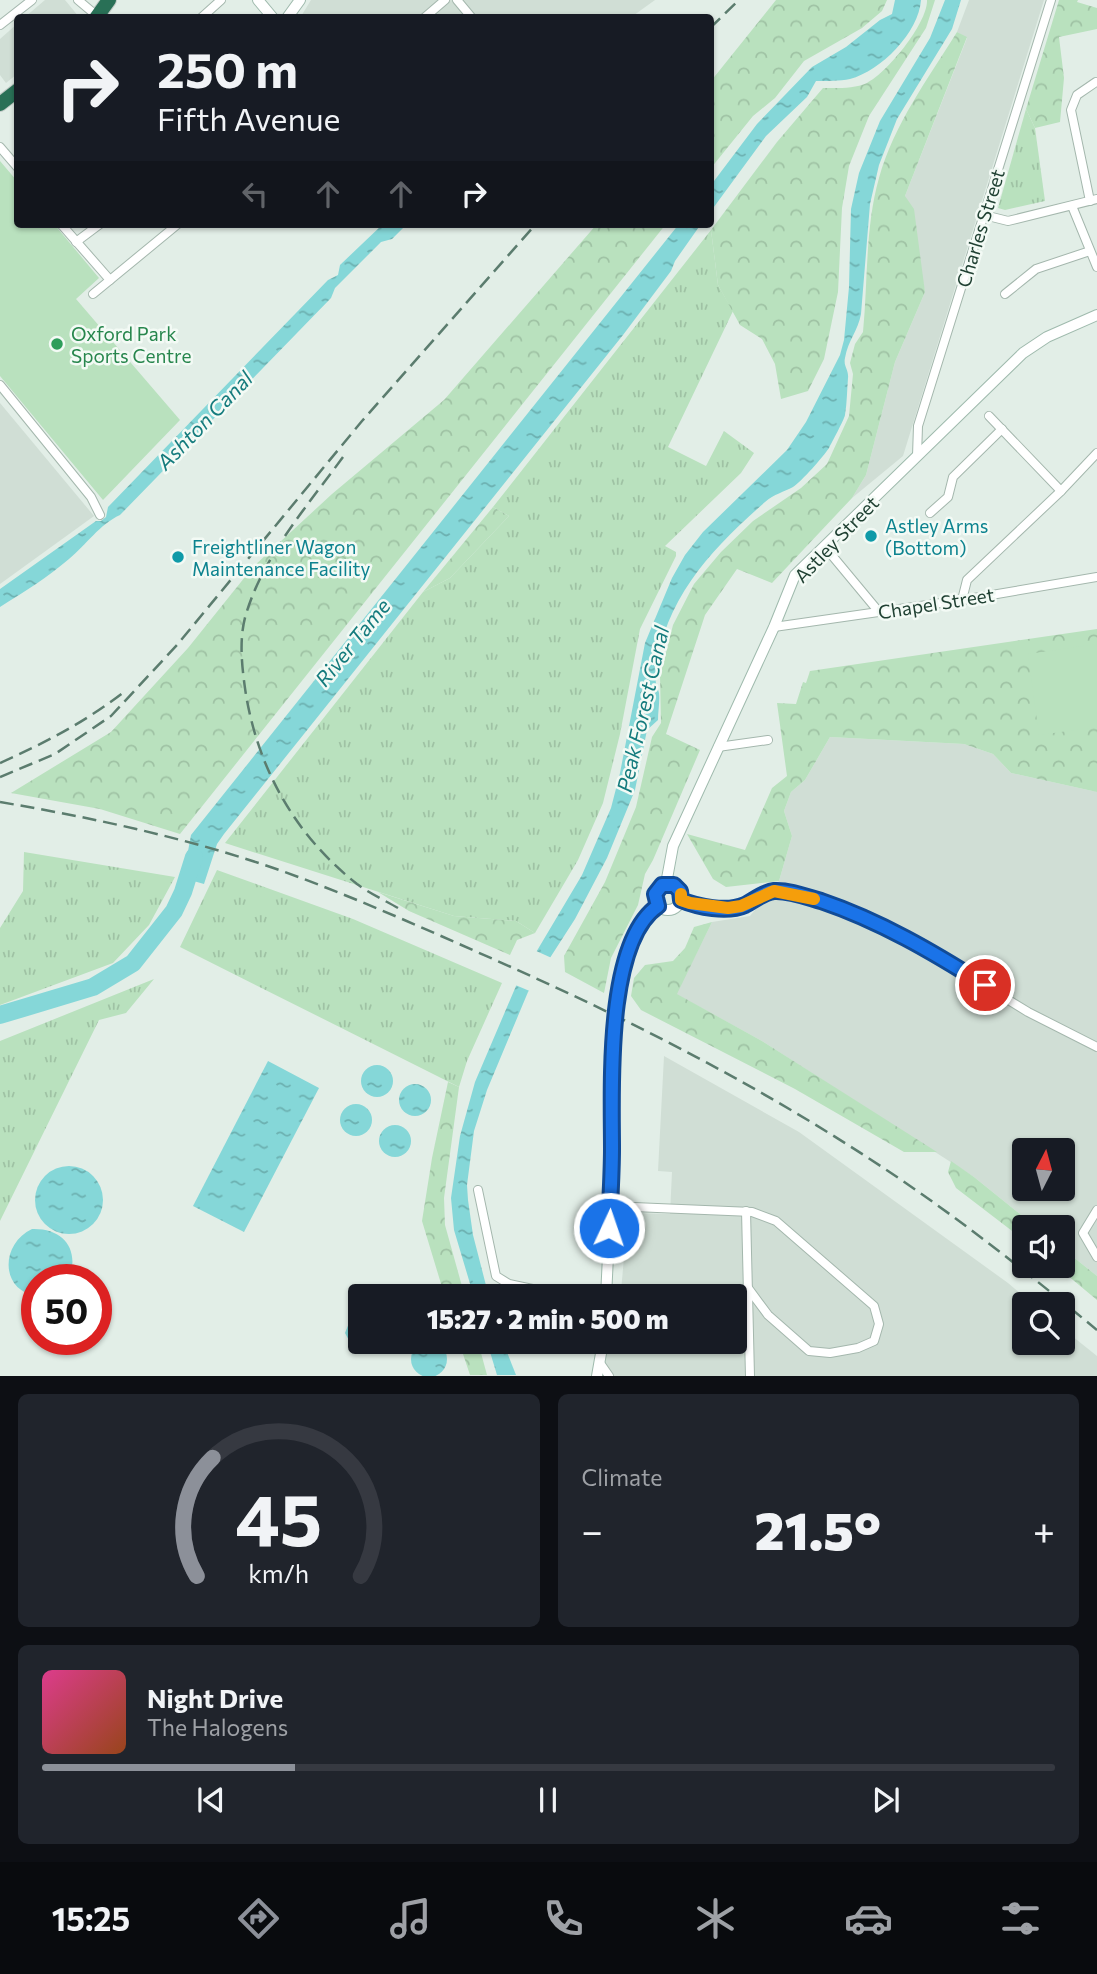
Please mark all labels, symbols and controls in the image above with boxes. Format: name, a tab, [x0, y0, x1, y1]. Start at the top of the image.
text: 250 m	[157, 38, 298, 98]
icon: right	[42, 42, 133, 133]
text: Fifth Avenue	[157, 98, 340, 138]
street label: Charles Street	[951, 166, 1009, 290]
icon: left	[236, 175, 274, 213]
icon: ahead	[309, 175, 347, 213]
icon: ahead	[382, 175, 420, 213]
icon: right	[455, 175, 493, 213]
place label: Oxford Park Sports Centre	[71, 322, 191, 367]
marker: Oxford Park Sports Centre	[49, 336, 65, 352]
water label: Ashton Canal	[150, 365, 258, 475]
street label: Astley Street	[789, 491, 883, 587]
place label: Astley Arms (Bottom)	[885, 514, 989, 559]
marker: Astley Arms (Bottom)	[863, 528, 879, 544]
place label: Freightliner Wagon Maintenance Facility	[192, 535, 370, 580]
marker: Freightliner Wagon Maintenance Facility	[170, 549, 186, 565]
street label: Chapel Street	[876, 582, 996, 624]
water label: River Tame	[309, 593, 395, 691]
water label: Peak Forest Canal	[611, 623, 673, 794]
pin	[955, 955, 1015, 1015]
icon: arrive	[966, 966, 1004, 1004]
north arrow	[1012, 1138, 1074, 1200]
map controls	[1012, 1138, 1075, 1355]
position arrow	[572, 1191, 646, 1265]
button: sound	[1012, 1215, 1075, 1278]
speed limit sign: 50	[21, 1264, 112, 1355]
button: search	[1012, 1292, 1075, 1355]
text: 15:27 · 2 min · 500 m	[427, 1303, 668, 1334]
text: Climate	[582, 1463, 663, 1491]
text: 45	[235, 1473, 322, 1562]
text: 21.5°	[755, 1497, 881, 1561]
text: −	[582, 1506, 603, 1553]
text: +	[1033, 1506, 1055, 1553]
text: km/h	[248, 1558, 309, 1588]
text: Night Drive	[147, 1682, 283, 1713]
text: The Halogens	[147, 1713, 288, 1741]
icon: previous	[192, 1781, 230, 1819]
icon: pause	[529, 1781, 567, 1819]
icon: next	[867, 1781, 905, 1819]
icon: directions	[234, 1894, 283, 1943]
icon: music	[386, 1894, 435, 1943]
icon: phone	[539, 1894, 588, 1943]
icon: climate	[691, 1894, 740, 1943]
icon: car	[844, 1894, 893, 1943]
icon: filters	[996, 1894, 1045, 1943]
text: 15:25	[52, 1898, 130, 1938]

